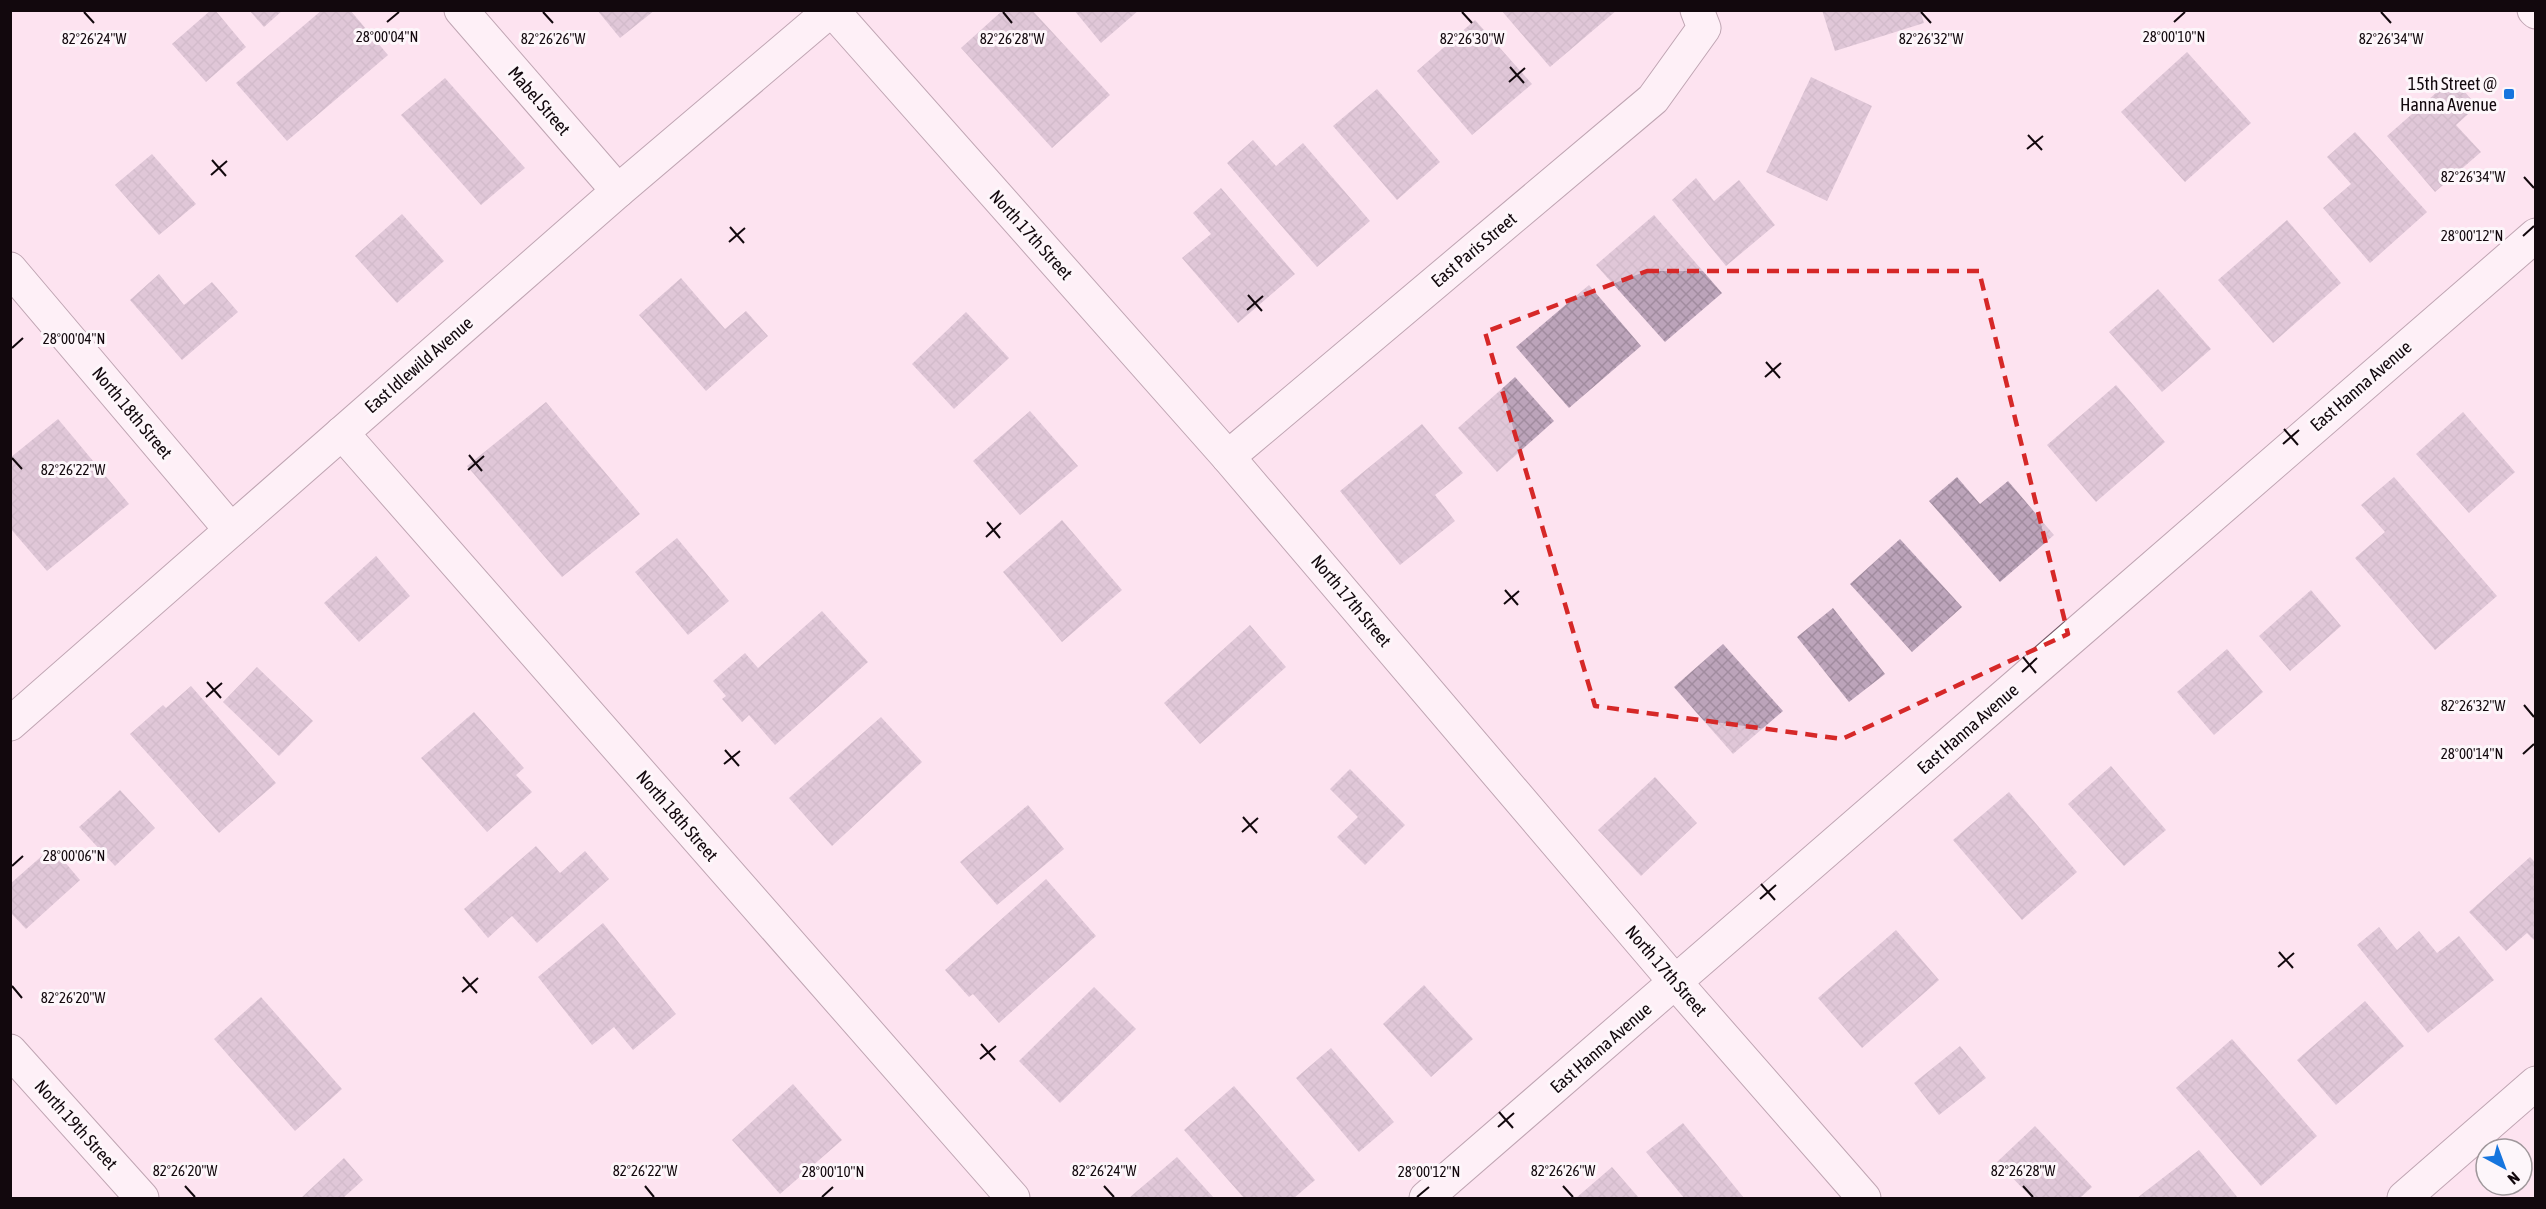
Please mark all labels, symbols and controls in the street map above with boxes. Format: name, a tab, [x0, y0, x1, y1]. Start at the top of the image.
text: 28°00'04"N	[356, 28, 418, 45]
text: 28°00'10"N	[2143, 28, 2205, 45]
text: 82°26'24"W	[62, 30, 126, 47]
text: 82°26'26"W	[521, 30, 585, 47]
text: 82°26'28"W	[980, 30, 1044, 47]
text: 82°26'30"W	[1440, 30, 1504, 47]
text: 82°26'32"W	[1899, 30, 1963, 47]
text: 82°26'34"W	[2359, 30, 2423, 47]
street label: Mabel Street	[504, 62, 575, 139]
place label: 15th Street @ Hanna Avenue	[2400, 73, 2497, 115]
marker: 15th Street @ Hanna Avenue	[2502, 87, 2516, 101]
text: 82°26'34"W	[2441, 168, 2505, 185]
street label: North 17th Street	[986, 186, 1077, 284]
street label: East Paris Street	[1427, 208, 1521, 291]
text: 28°00'12"N	[2441, 227, 2503, 244]
street label: East Idlewild Avenue	[360, 312, 477, 417]
text: 28°00'04"N	[43, 330, 105, 347]
street label: East Hanna Avenue	[2306, 336, 2415, 435]
street label: North 18th Street	[88, 362, 177, 463]
text: 82°26'22"W	[41, 461, 105, 478]
street label: North 17th Street	[1307, 550, 1396, 651]
street label: East Hanna Avenue	[1913, 679, 2022, 778]
text: 82°26'32"W	[2441, 697, 2505, 714]
text: 28°00'14"N	[2441, 745, 2503, 762]
street label: North 18th Street	[632, 766, 722, 865]
text: 28°00'06"N	[43, 847, 105, 864]
street label: North 17th Street	[1621, 921, 1711, 1020]
text: 82°26'20"W	[41, 989, 105, 1006]
street label: East Hanna Avenue	[1546, 998, 1655, 1097]
street label: North 19th Street	[31, 1076, 122, 1174]
north arrow	[2474, 1137, 2534, 1197]
text: 82°26'20"W	[153, 1162, 217, 1179]
text: 82°26'22"W	[613, 1162, 677, 1179]
text: 82°26'24"W	[1072, 1162, 1136, 1179]
text: 82°26'26"W	[1531, 1162, 1595, 1179]
text: 82°26'28"W	[1991, 1162, 2055, 1179]
text: 28°00'10"N	[802, 1163, 864, 1180]
text: 28°00'12"N	[1398, 1163, 1460, 1180]
text: N	[2504, 1168, 2523, 1188]

